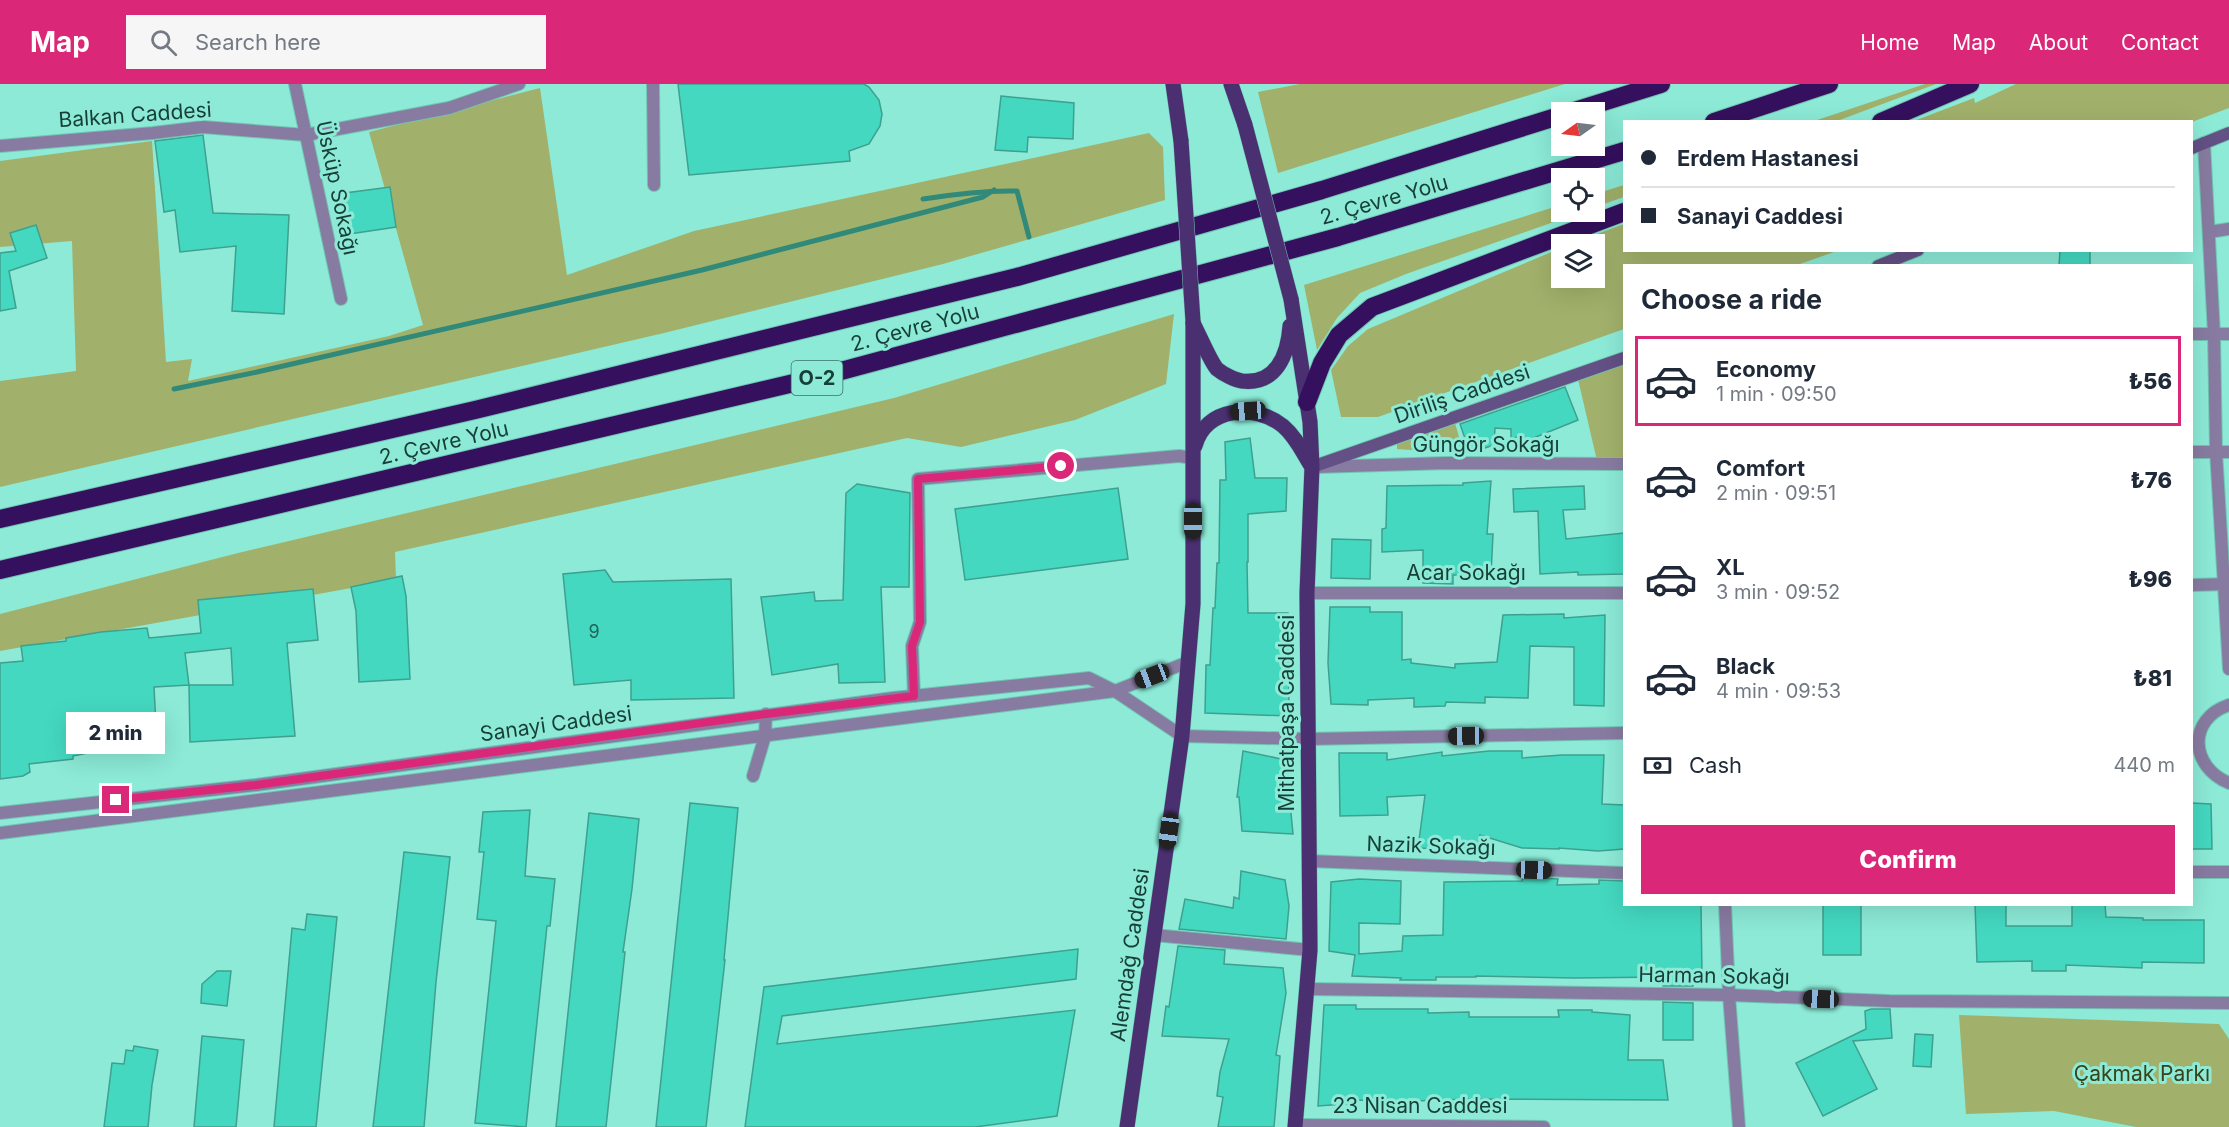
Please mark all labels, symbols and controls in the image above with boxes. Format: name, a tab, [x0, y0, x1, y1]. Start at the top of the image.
search box	[126, 15, 546, 69]
text: Map	[30, 25, 90, 59]
icon: search	[147, 26, 180, 59]
text: Search here	[195, 29, 321, 55]
text: Home	[1860, 30, 1919, 55]
text: Map	[1952, 30, 1996, 55]
text: About	[2029, 30, 2088, 55]
text: Contact	[2121, 30, 2199, 55]
street label: Balkan Caddesi	[58, 97, 212, 132]
north arrow	[1551, 102, 1605, 156]
map controls	[1551, 102, 1605, 288]
street label: Üsküp Sokağı	[311, 118, 365, 257]
text: Erdem Hastanesi	[1677, 145, 1859, 171]
button: locate	[1551, 168, 1605, 222]
street label: 2. Çevre Yolu	[1317, 169, 1451, 230]
text: Sanayi Caddesi	[1677, 203, 1843, 229]
button: layers	[1551, 234, 1605, 288]
text: Choose a ride	[1641, 283, 1822, 316]
street label: 2. Çevre Yolu	[848, 298, 982, 357]
icon: car	[1644, 354, 1698, 408]
text: Economy	[1716, 356, 1816, 382]
street label: Diriliş Caddesi	[1391, 359, 1533, 428]
road number: O-2	[792, 361, 842, 395]
text: ₺56	[2128, 368, 2172, 394]
text: 1 min · 09:50	[1716, 382, 1837, 406]
car	[1229, 401, 1267, 421]
street label: 2. Çevre Yolu	[377, 415, 511, 470]
street label: Güngör Sokağı	[1412, 432, 1560, 457]
route start	[1047, 452, 1074, 479]
icon: car	[1644, 453, 1698, 507]
text: Comfort	[1716, 455, 1805, 481]
text: ₺76	[2130, 467, 2172, 493]
text: 2 min · 09:51	[1716, 481, 1836, 505]
car	[1184, 503, 1202, 539]
icon: car	[1644, 552, 1698, 606]
text: XL	[1716, 554, 1745, 580]
street label: Acar Sokağı	[1406, 560, 1526, 585]
text: ₺96	[2128, 566, 2172, 592]
text: 3 min · 09:52	[1716, 580, 1840, 604]
street label: Mithatpaşa Caddesi	[1274, 615, 1299, 811]
house number: 9	[588, 621, 600, 642]
icon: car	[1644, 651, 1698, 705]
text: Black	[1716, 653, 1775, 679]
car	[1132, 661, 1172, 691]
text: ₺81	[2133, 665, 2172, 691]
text: 4 min · 09:53	[1716, 679, 1841, 703]
street label: Sanayi Caddesi	[478, 700, 634, 747]
callout: 2 min	[66, 713, 166, 755]
text: 2 min	[88, 721, 143, 745]
car	[1448, 727, 1484, 745]
icon: cash	[1641, 749, 1674, 782]
text: Cash	[1689, 752, 1742, 778]
text: 440 m	[2113, 753, 2175, 777]
route end	[102, 786, 129, 813]
car	[1158, 812, 1180, 850]
button: Confirm	[1641, 825, 2175, 894]
street label: Nazik Sokağı	[1366, 831, 1496, 860]
car	[1516, 860, 1552, 880]
street label: Alemdağ Caddesi	[1105, 867, 1154, 1043]
street label: Harman Sokağı	[1638, 962, 1790, 989]
car	[1803, 989, 1839, 1009]
park label: Çakmak Parkı	[2074, 1061, 2210, 1086]
street label: 23 Nisan Caddesi	[1332, 1093, 1508, 1118]

